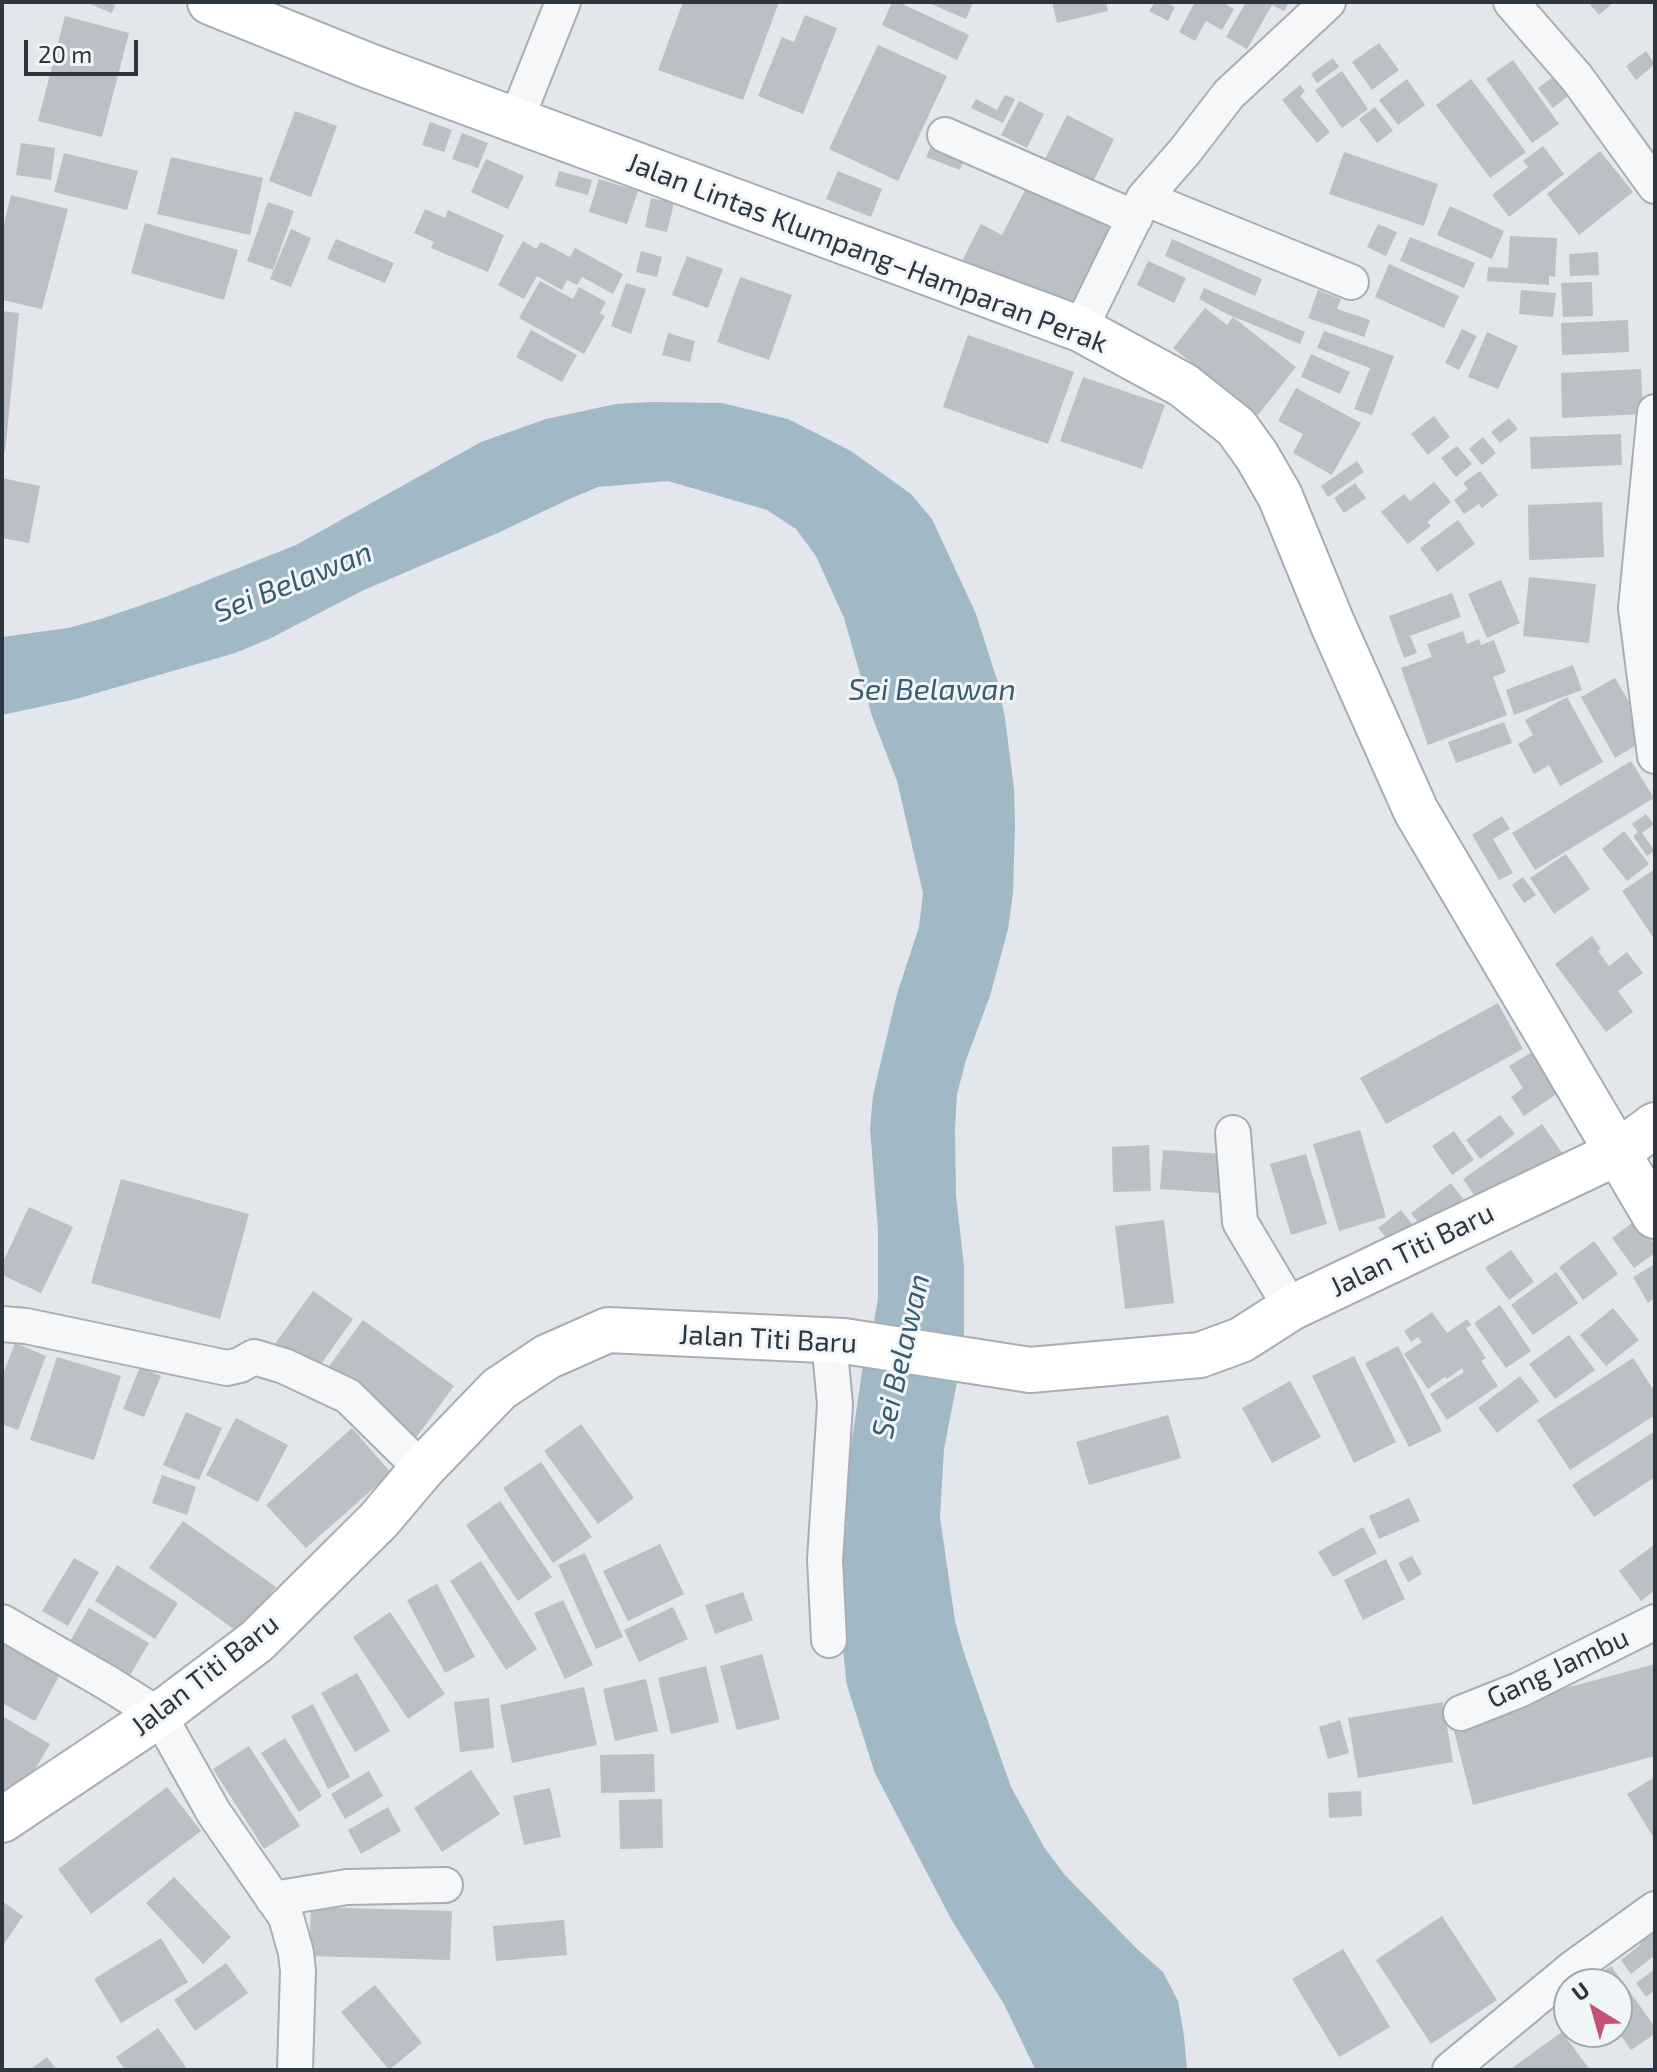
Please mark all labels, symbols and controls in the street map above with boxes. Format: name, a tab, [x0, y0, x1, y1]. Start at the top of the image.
scale bar	[28, 24, 142, 74]
text: 20 m	[38, 39, 92, 68]
street label: Jalan Lintas Klumpang–Hamparan Perak	[622, 146, 1112, 360]
water label: Sei Belawan	[209, 534, 377, 630]
water label: Sei Belawan	[848, 672, 1016, 708]
street label: Jalan Titi Baru	[1325, 1196, 1499, 1304]
water label: Sei Belawan	[865, 1270, 937, 1442]
street label: Jalan Titi Baru	[678, 1318, 858, 1360]
street label: Jalan Titi Baru	[124, 1607, 286, 1743]
street label: Gang Jambu	[1482, 1621, 1634, 1715]
north arrow	[1553, 1968, 1633, 2048]
text: U	[1566, 1976, 1594, 2005]

